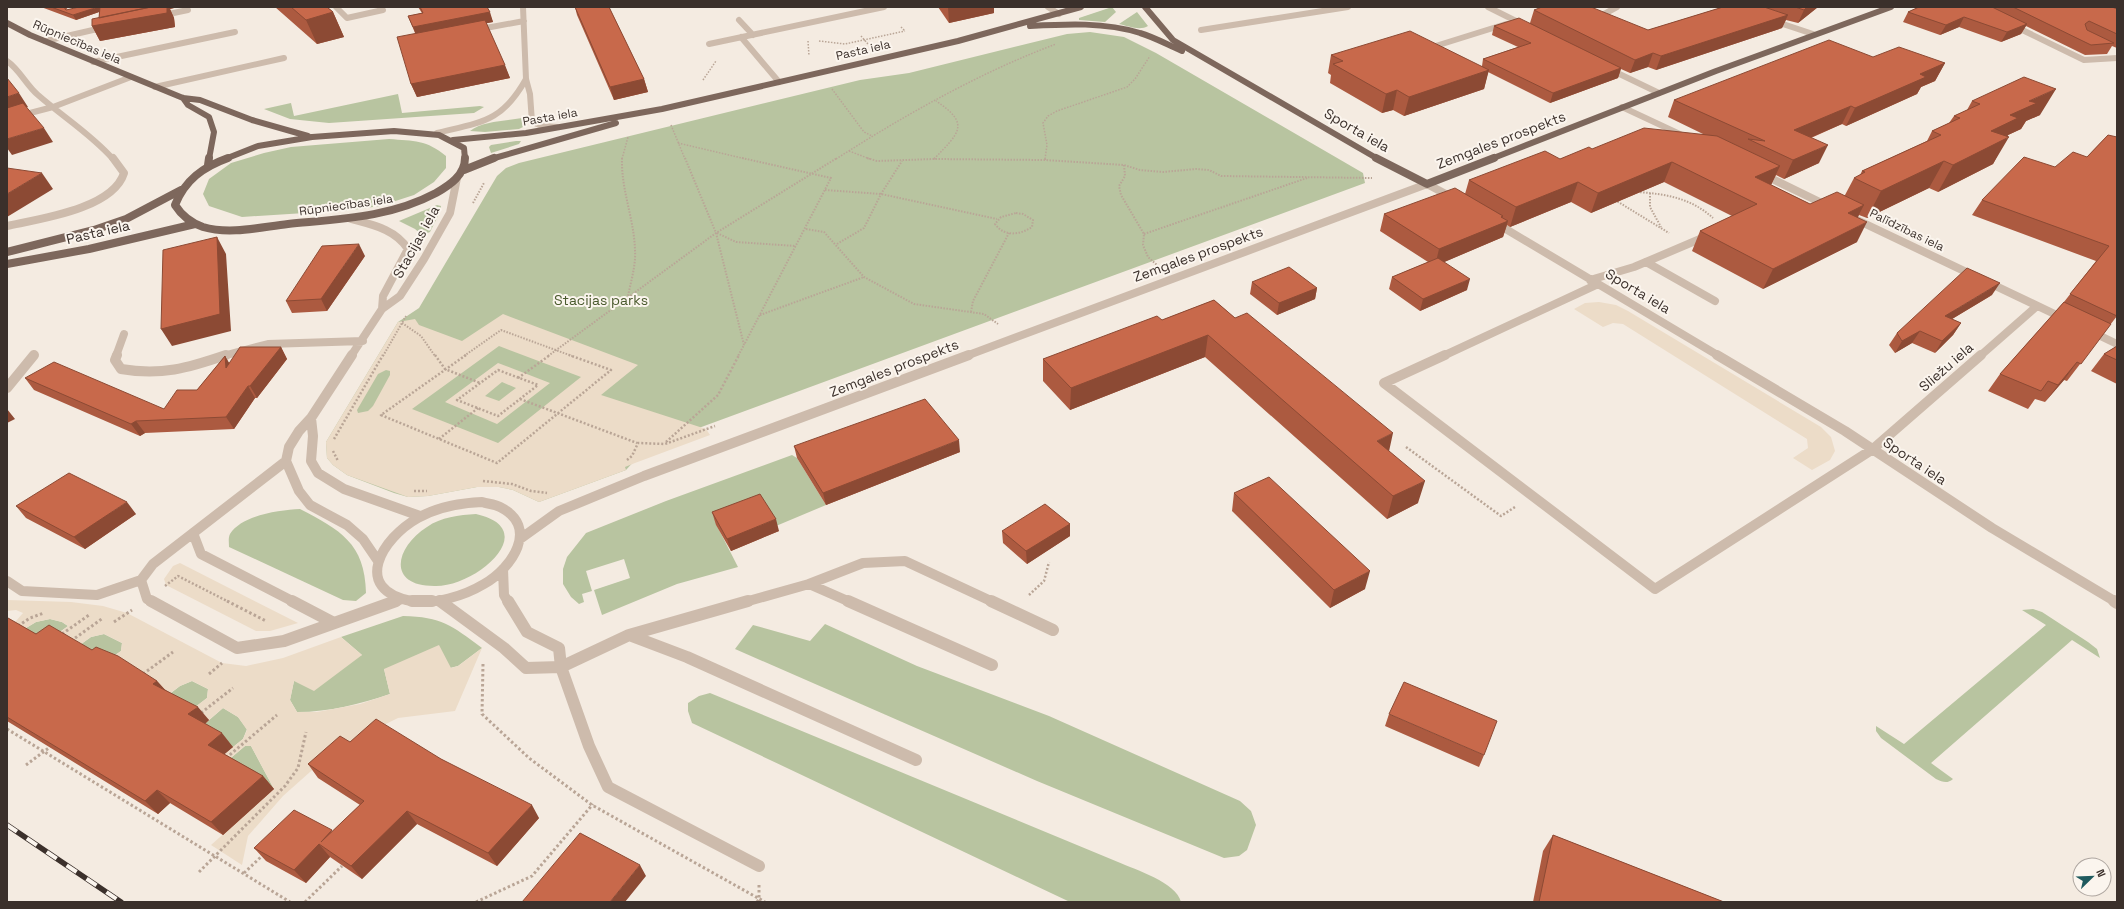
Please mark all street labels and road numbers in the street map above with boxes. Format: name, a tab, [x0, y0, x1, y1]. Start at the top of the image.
street label: Rūpniecības iela	[30, 16, 124, 68]
street label: Pasta iela	[834, 36, 892, 64]
street label: Pasta iela	[521, 104, 579, 130]
street label: Sporta iela	[1321, 104, 1393, 156]
street label: Zemgales prospekts	[1434, 107, 1568, 173]
street label: Rūpniecības iela	[298, 191, 394, 219]
street label: Stacijas iela	[389, 203, 443, 281]
street label: Palīdzības iela	[1867, 205, 1947, 255]
street label: Pasta iela	[64, 216, 132, 248]
street label: Zemgales prospekts	[1131, 222, 1265, 286]
street label: Sporta iela	[1602, 265, 1674, 317]
street label: Zemgales prospekts	[827, 335, 961, 401]
street label: Sliežu iela	[1915, 339, 1977, 395]
street label: Sporta iela	[1880, 433, 1950, 489]

